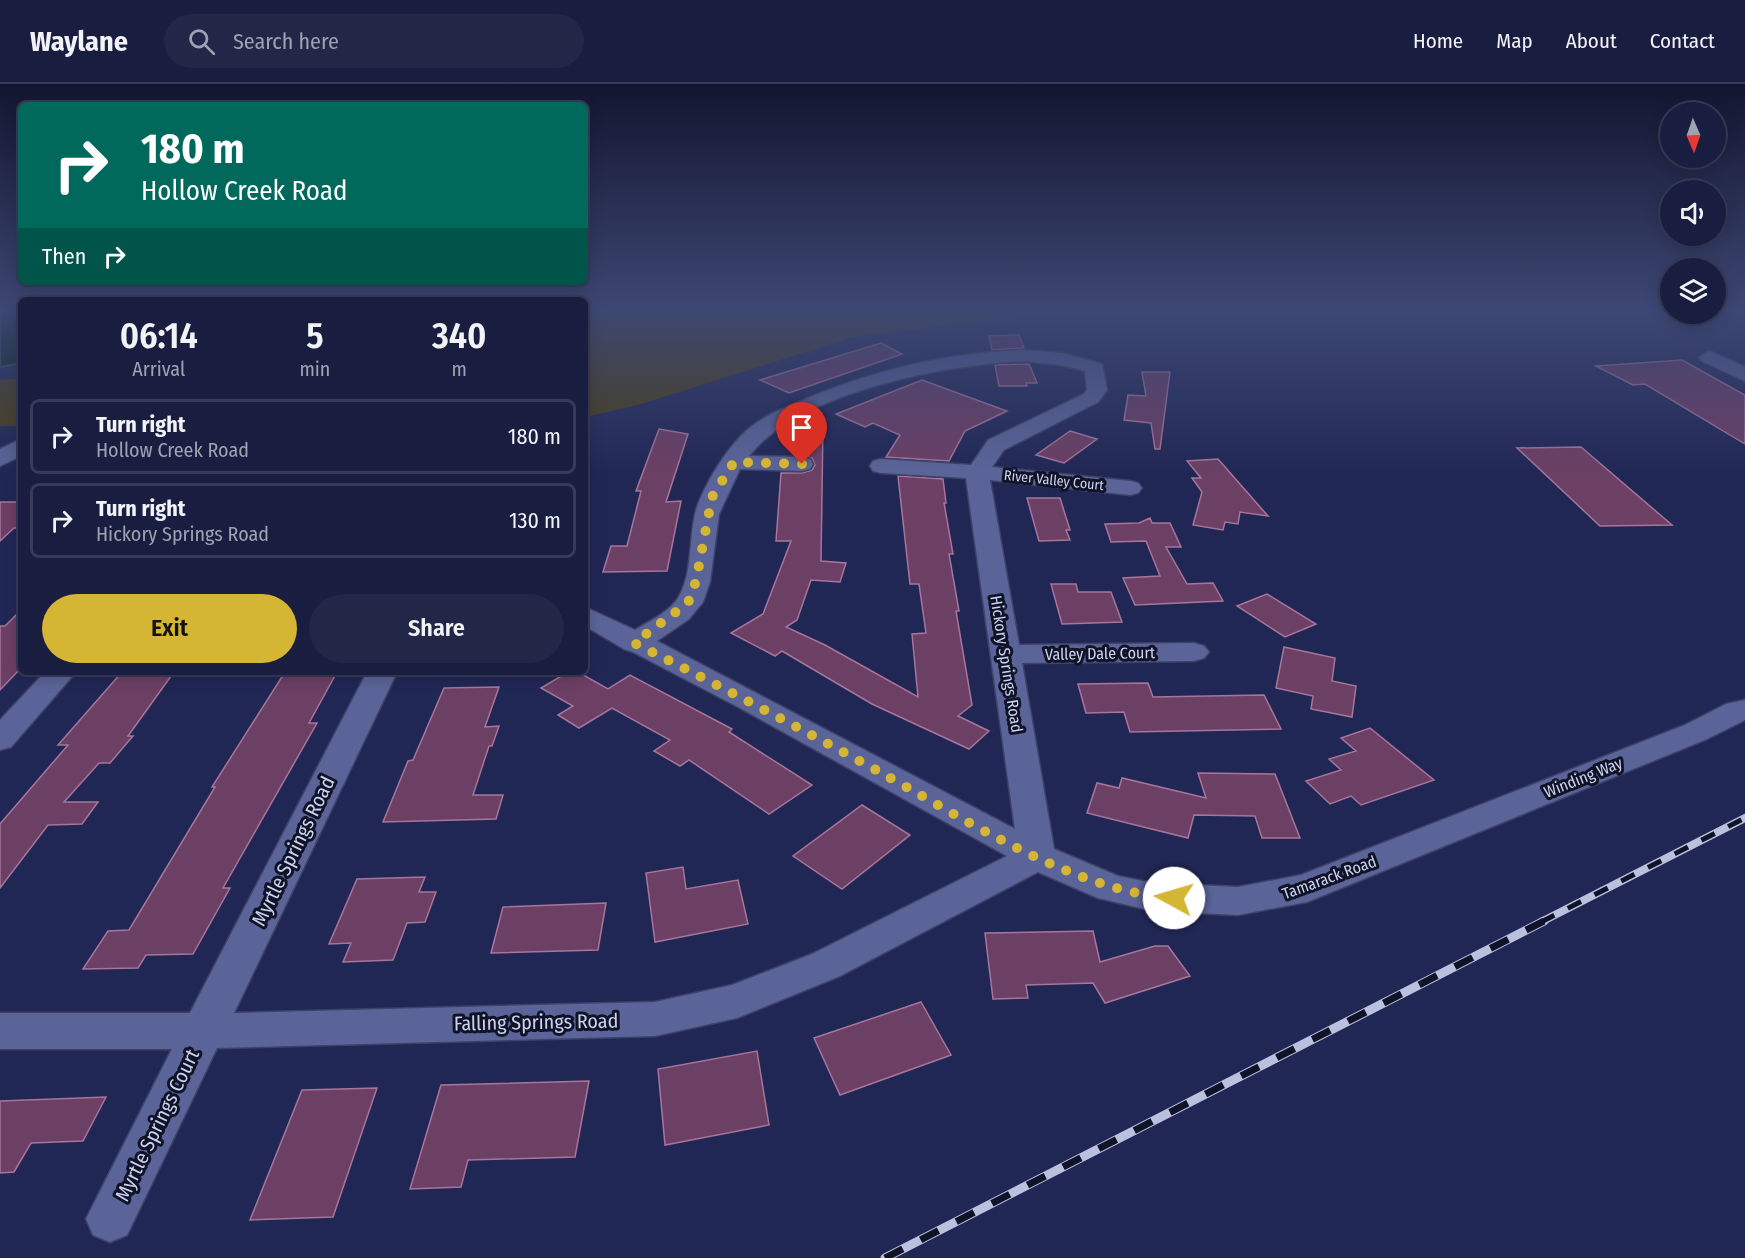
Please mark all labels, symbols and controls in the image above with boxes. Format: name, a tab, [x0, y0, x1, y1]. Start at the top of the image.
search box	[164, 14, 584, 68]
text: Waylane	[30, 25, 128, 58]
icon: search	[185, 25, 218, 58]
text: Search here	[233, 28, 339, 55]
text: Home	[1413, 28, 1463, 54]
text: Map	[1496, 28, 1533, 54]
text: About	[1566, 28, 1617, 54]
text: Contact	[1650, 28, 1715, 54]
north arrow	[1660, 102, 1726, 168]
map controls	[1660, 102, 1726, 324]
text: 180 m	[141, 124, 245, 174]
icon: right	[42, 126, 120, 204]
text: Hollow Creek Road	[141, 175, 347, 207]
button: sound	[1660, 180, 1726, 246]
icon: right	[98, 240, 131, 273]
text: Then	[42, 243, 86, 270]
button: layers	[1660, 258, 1726, 324]
text: 06:14	[120, 314, 198, 358]
text: 5	[306, 314, 324, 358]
text: 340	[432, 314, 486, 358]
text: Arrival	[132, 357, 185, 381]
text: min	[299, 357, 330, 381]
text: m	[451, 357, 467, 381]
pin	[776, 402, 827, 464]
text: Turn right	[96, 411, 185, 438]
icon: arrive	[785, 411, 818, 444]
icon: right	[45, 420, 78, 453]
text: 180 m	[508, 423, 561, 450]
text: Hollow Creek Road	[96, 438, 249, 462]
street label: River Valley Court	[1003, 467, 1105, 494]
text: Turn right	[96, 495, 185, 522]
icon: right	[45, 504, 78, 537]
text: 130 m	[509, 507, 561, 534]
text: Hickory Springs Road	[96, 522, 269, 546]
button: Exit	[42, 594, 297, 663]
button: Share	[309, 594, 564, 663]
street label: Hickory Springs Road	[986, 594, 1027, 734]
street label: Valley Dale Court	[1045, 643, 1156, 664]
street label: Winding Way	[1541, 753, 1626, 802]
street label: Myrtle Springs Road	[246, 772, 340, 930]
street label: Tamarack Road	[1280, 852, 1379, 903]
position arrow	[1142, 866, 1206, 930]
street label: Falling Springs Road	[454, 1009, 618, 1035]
street label: Myrtle Springs Court	[110, 1045, 204, 1205]

